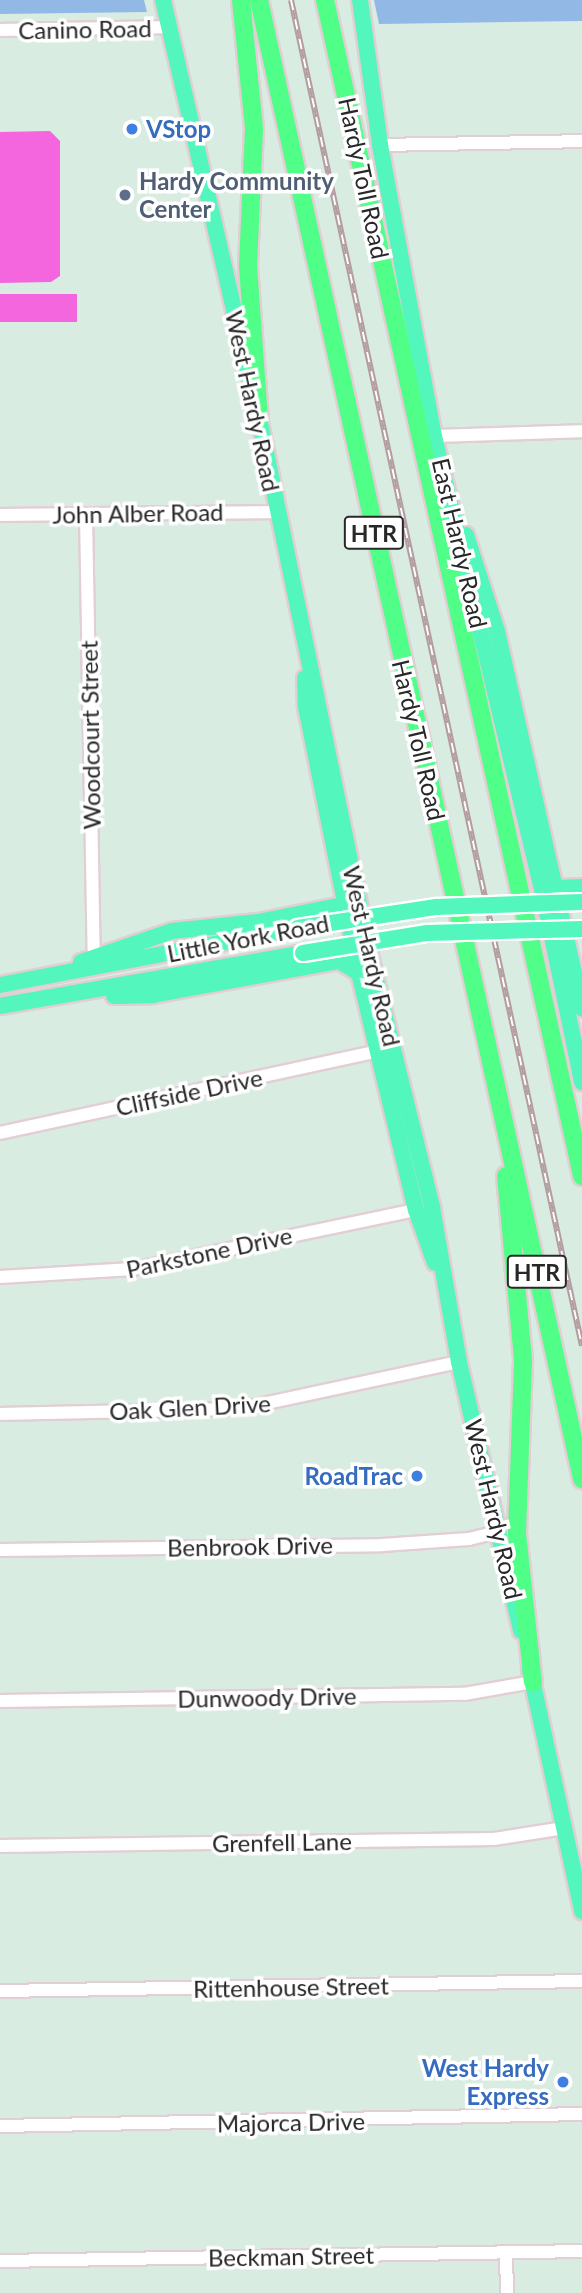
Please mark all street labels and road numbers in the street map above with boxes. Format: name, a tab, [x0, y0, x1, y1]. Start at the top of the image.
street label: Canino Road	[18, 13, 152, 45]
street label: Hardy Toll Road	[333, 94, 395, 262]
street label: West Hardy Road	[220, 308, 286, 494]
street label: East Hardy Road	[426, 455, 494, 631]
street label: John Alber Road	[52, 497, 224, 529]
road number: HTR	[342, 513, 406, 552]
street label: Woodcourt Street	[74, 640, 106, 830]
street label: Hardy Toll Road	[386, 656, 452, 824]
street label: West Hardy Road	[337, 863, 407, 1049]
street label: Little York Road	[164, 908, 332, 968]
street label: Cliffside Drive	[113, 1062, 265, 1122]
street label: Parkstone Drive	[123, 1220, 295, 1284]
road number: HTR	[505, 1252, 568, 1292]
street label: Oak Glen Drive	[109, 1388, 271, 1426]
street label: West Hardy Road	[459, 1416, 529, 1602]
street label: Benbrook Drive	[167, 1530, 333, 1562]
street label: Dunwoody Drive	[177, 1681, 357, 1713]
street label: Grenfell Lane	[212, 1826, 352, 1858]
street label: Rittenhouse Street	[193, 1971, 389, 2003]
street label: Majorca Drive	[217, 2106, 365, 2138]
street label: Beckman Street	[208, 2240, 374, 2272]

